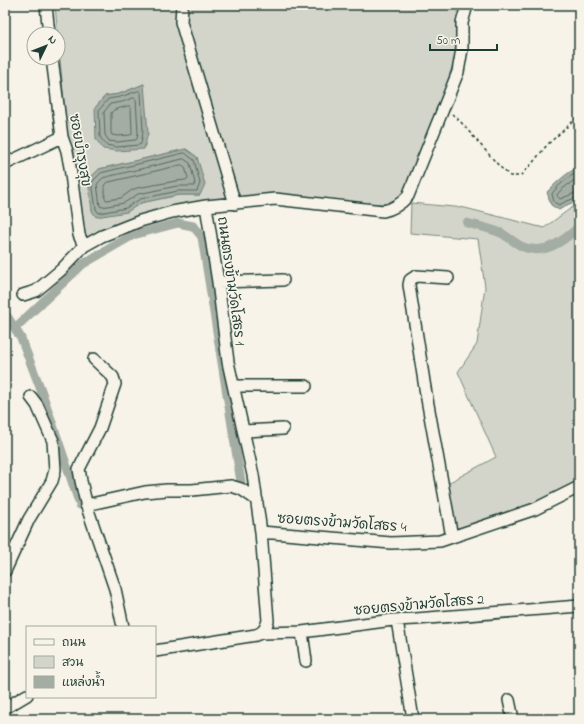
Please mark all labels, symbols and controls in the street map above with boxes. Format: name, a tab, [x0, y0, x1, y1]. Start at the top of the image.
north arrow	[26, 26, 66, 66]
scale bar	[430, 26, 497, 52]
text: N	[44, 32, 61, 48]
text: 50 m	[436, 32, 460, 50]
street label: ซอยบำรุงสุข	[63, 112, 96, 188]
street label: ถนนตรงข้ามวัดโสธร 1	[211, 215, 250, 348]
street label: ซอยตรงข้ามวัดโสธร 4	[277, 509, 407, 539]
street label: ซอยตรงข้ามวัดโสธร 2	[353, 589, 485, 622]
legend	[26, 626, 156, 698]
text: ถนน	[62, 634, 86, 652]
text: สวน	[62, 654, 83, 672]
text: แหล่งน้ำ	[62, 671, 105, 692]

